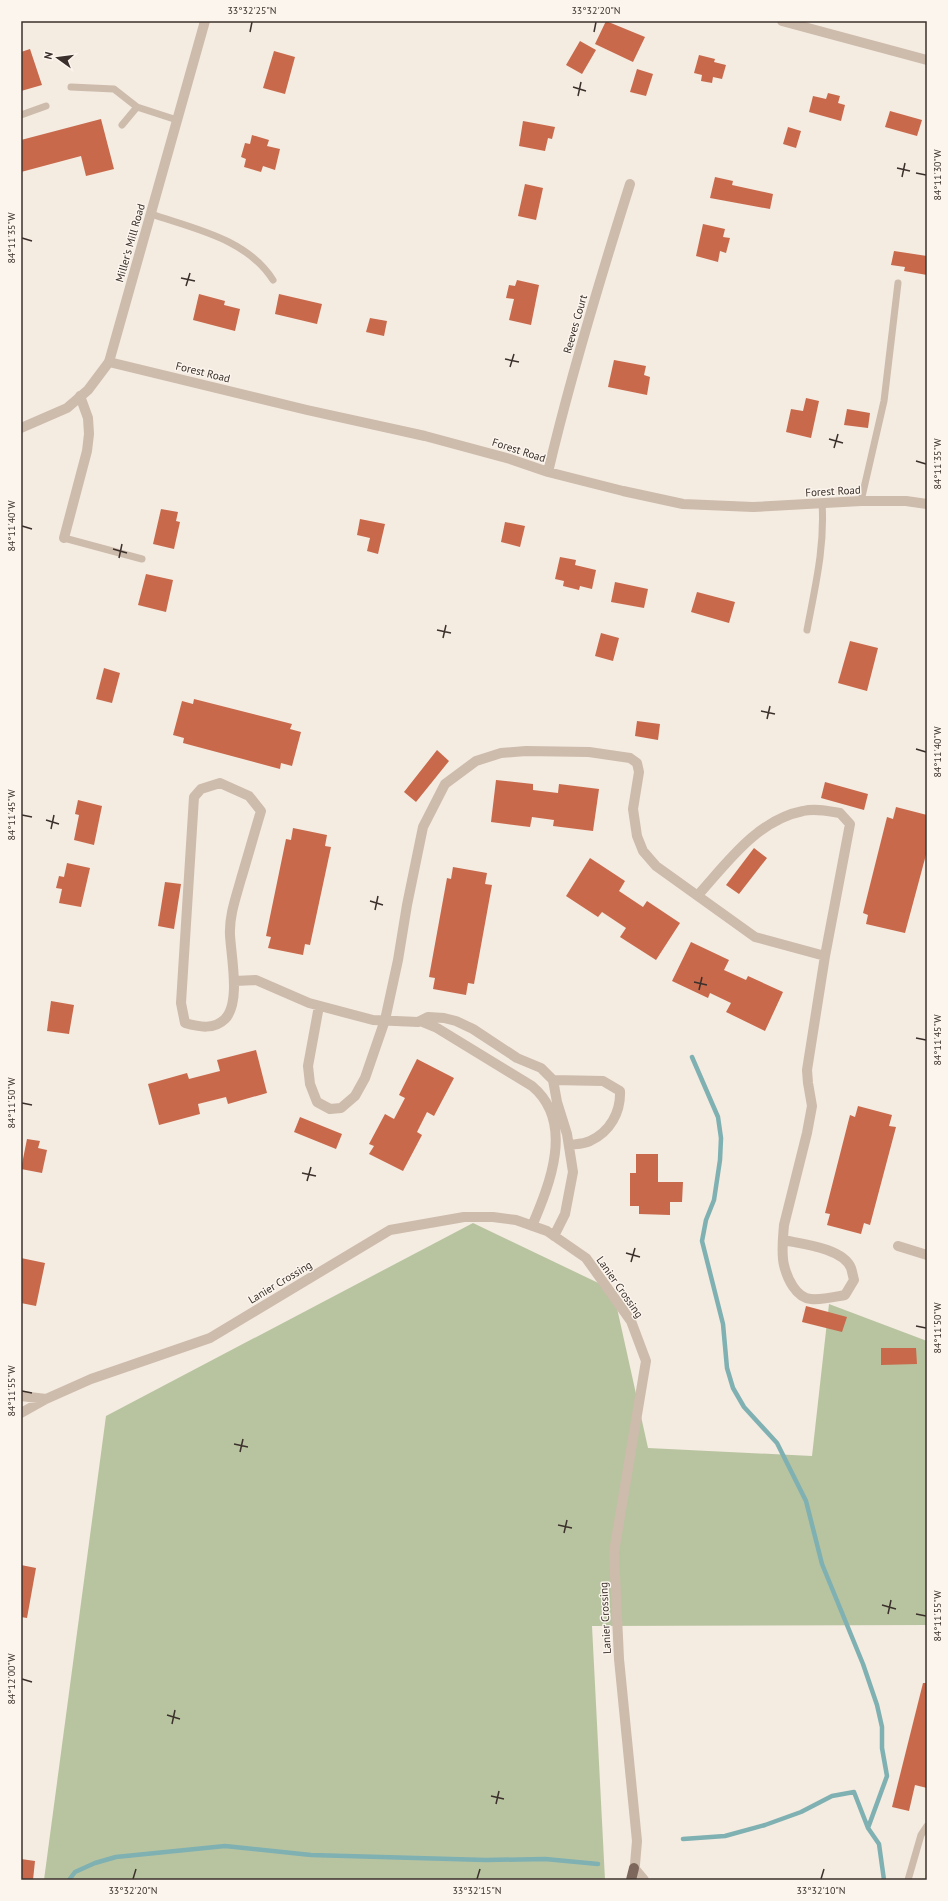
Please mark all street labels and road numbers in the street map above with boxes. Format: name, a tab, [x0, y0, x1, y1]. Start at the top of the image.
street label: Miller's Mill Road	[112, 202, 148, 284]
street label: Reeves Court	[560, 293, 590, 355]
street label: Forest Road	[174, 358, 232, 386]
street label: Forest Road	[490, 435, 548, 465]
street label: Forest Road	[805, 483, 861, 499]
street label: Lanier Crossing	[594, 1253, 646, 1321]
street label: Lanier Crossing	[246, 1257, 315, 1307]
street label: Lanier Crossing	[596, 1582, 614, 1654]

